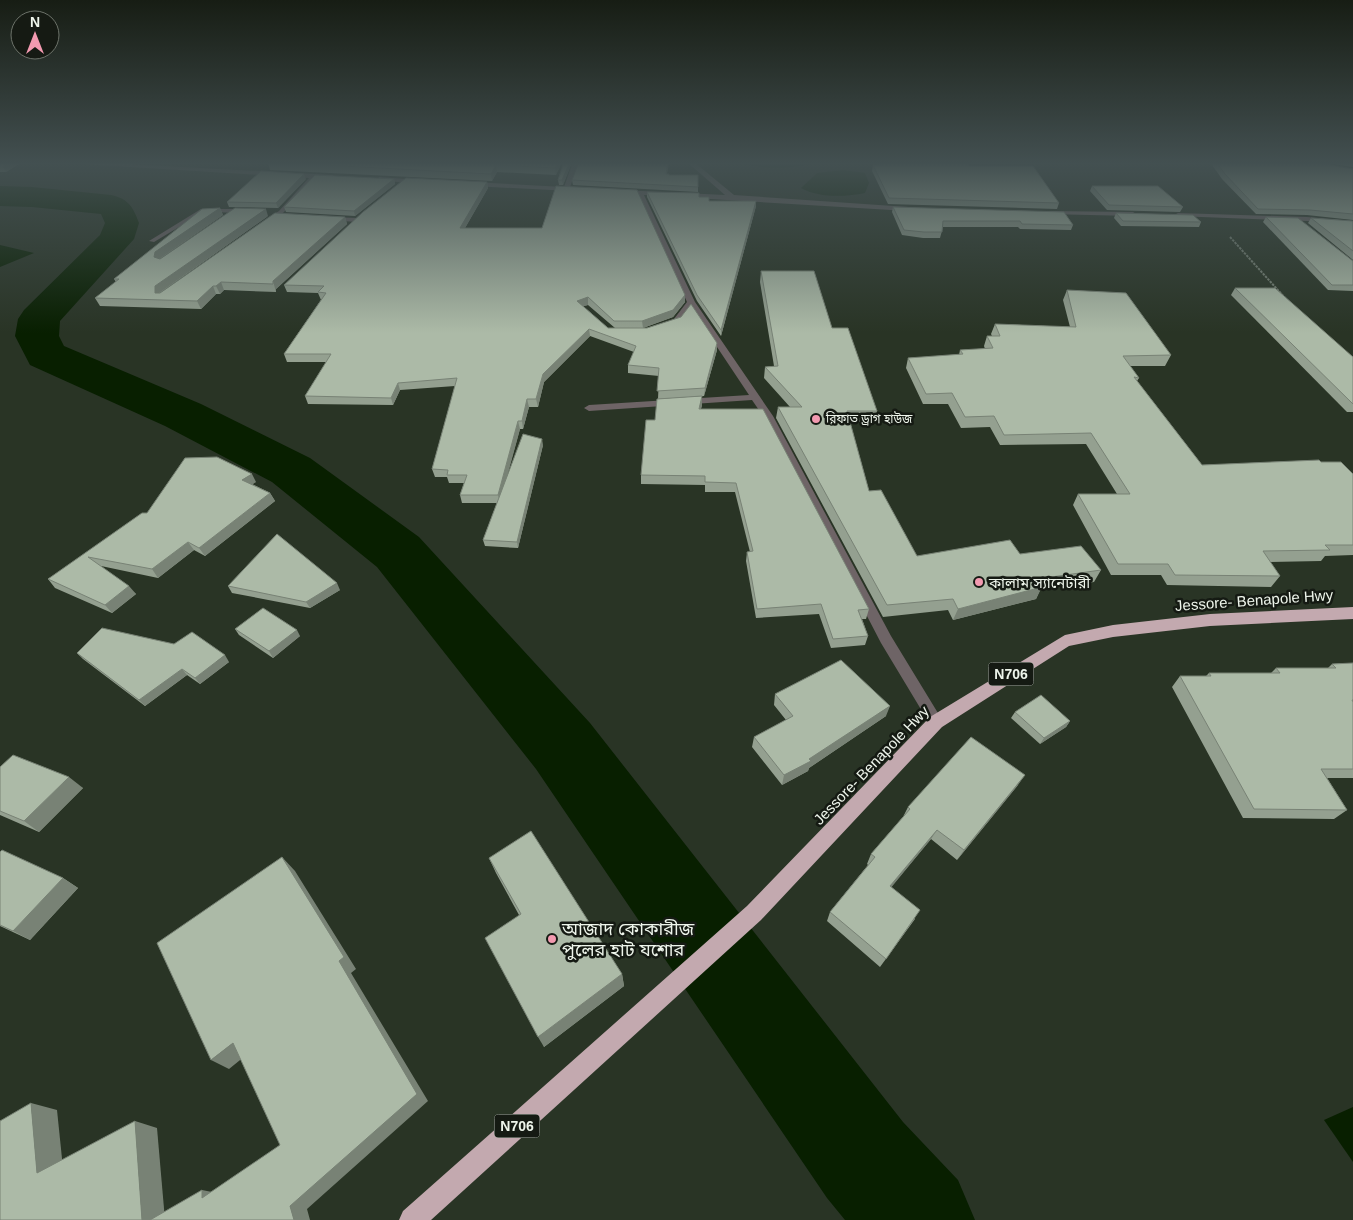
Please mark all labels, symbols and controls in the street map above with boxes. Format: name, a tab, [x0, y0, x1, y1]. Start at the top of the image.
north arrow	[10, 10, 60, 60]
text: N	[30, 14, 40, 30]
place label: রিফাত ড্রাগ হাউজ	[825, 411, 913, 426]
marker: রিফাত ড্রাগ হাউজ	[810, 413, 822, 425]
place label: কালাম স্যানেটারী	[988, 574, 1091, 591]
marker: কালাম স্যানেটারী	[973, 576, 985, 588]
street label: Jessore- Benapole Hwy	[1174, 586, 1334, 614]
road number: N706	[988, 662, 1034, 686]
street label: Jessore- Benapole Hwy	[810, 702, 932, 828]
place label: আজাদ কোকারীজ পুলের হাট যশোর	[561, 919, 695, 961]
marker: আজাদ কোকারীজ পুলের হাট যশোর	[546, 933, 558, 945]
road number: N706	[494, 1114, 540, 1138]

